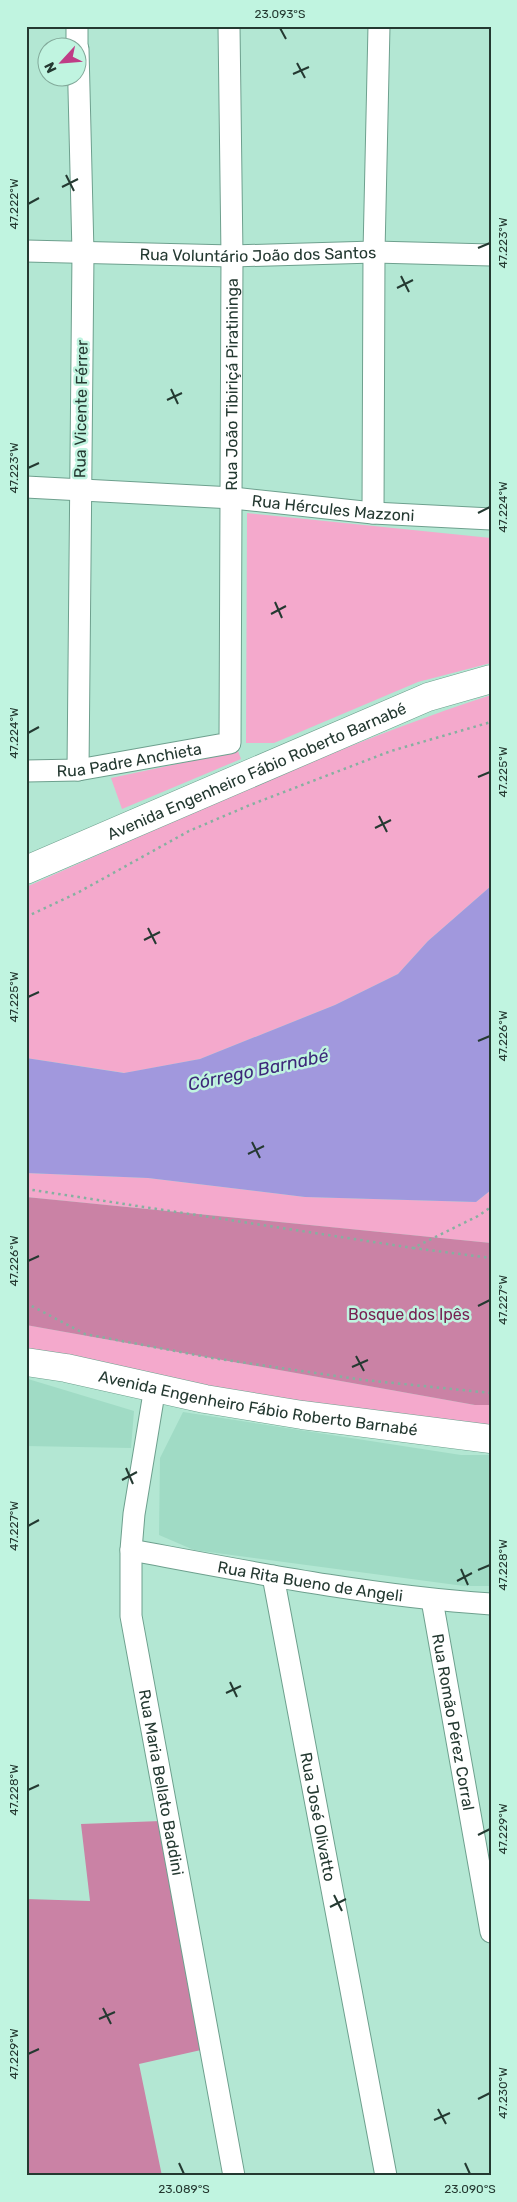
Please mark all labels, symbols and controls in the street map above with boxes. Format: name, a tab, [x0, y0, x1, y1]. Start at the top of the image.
text: 23.093°S	[255, 7, 305, 21]
north arrow	[38, 38, 88, 88]
text: N	[41, 59, 61, 76]
text: 47.222°W	[7, 178, 21, 230]
text: 47.223°W	[496, 217, 510, 269]
street label: Rua Voluntário João dos Santos	[139, 242, 377, 266]
street label: Rua João Tibiriçá Piratininga	[222, 278, 241, 491]
street label: Rua Vicente Férrer	[70, 340, 92, 478]
text: 47.223°W	[7, 442, 21, 494]
text: 47.224°W	[496, 481, 510, 533]
street label: Rua Hércules Mazzoni	[251, 491, 415, 525]
street label: Avenida Engenheiro Fábio Roberto Barnabé	[104, 698, 409, 843]
text: 47.224°W	[7, 707, 21, 759]
street label: Rua Padre Anchieta	[56, 739, 203, 780]
text: 47.225°W	[496, 746, 510, 798]
text: 47.225°W	[7, 971, 21, 1023]
text: 47.226°W	[496, 1010, 510, 1062]
water label: Córrego Barnabé	[186, 1044, 330, 1096]
text: 47.226°W	[7, 1235, 21, 1287]
text: 47.227°W	[496, 1275, 510, 1325]
park label: Bosque dos Ipês	[348, 1305, 470, 1324]
street label: Avenida Engenheiro Fábio Roberto Barnabé	[97, 1366, 419, 1439]
text: 47.227°W	[7, 1501, 21, 1551]
text: 47.228°W	[496, 1539, 510, 1591]
street label: Rua Rita Bueno de Angeli	[216, 1557, 404, 1605]
street label: Rua Romão Pérez Corral	[429, 1632, 479, 1812]
street label: Rua Maria Bellato Baddini	[135, 1688, 188, 1877]
street label: Rua José Olivatto	[297, 1751, 340, 1883]
text: 47.228°W	[7, 1764, 21, 1816]
text: 47.229°W	[496, 1803, 510, 1855]
text: 47.229°W	[7, 2028, 21, 2080]
text: 47.230°W	[496, 2067, 510, 2119]
text: 23.089°S	[158, 2182, 210, 2196]
text: 23.090°S	[444, 2182, 496, 2196]

